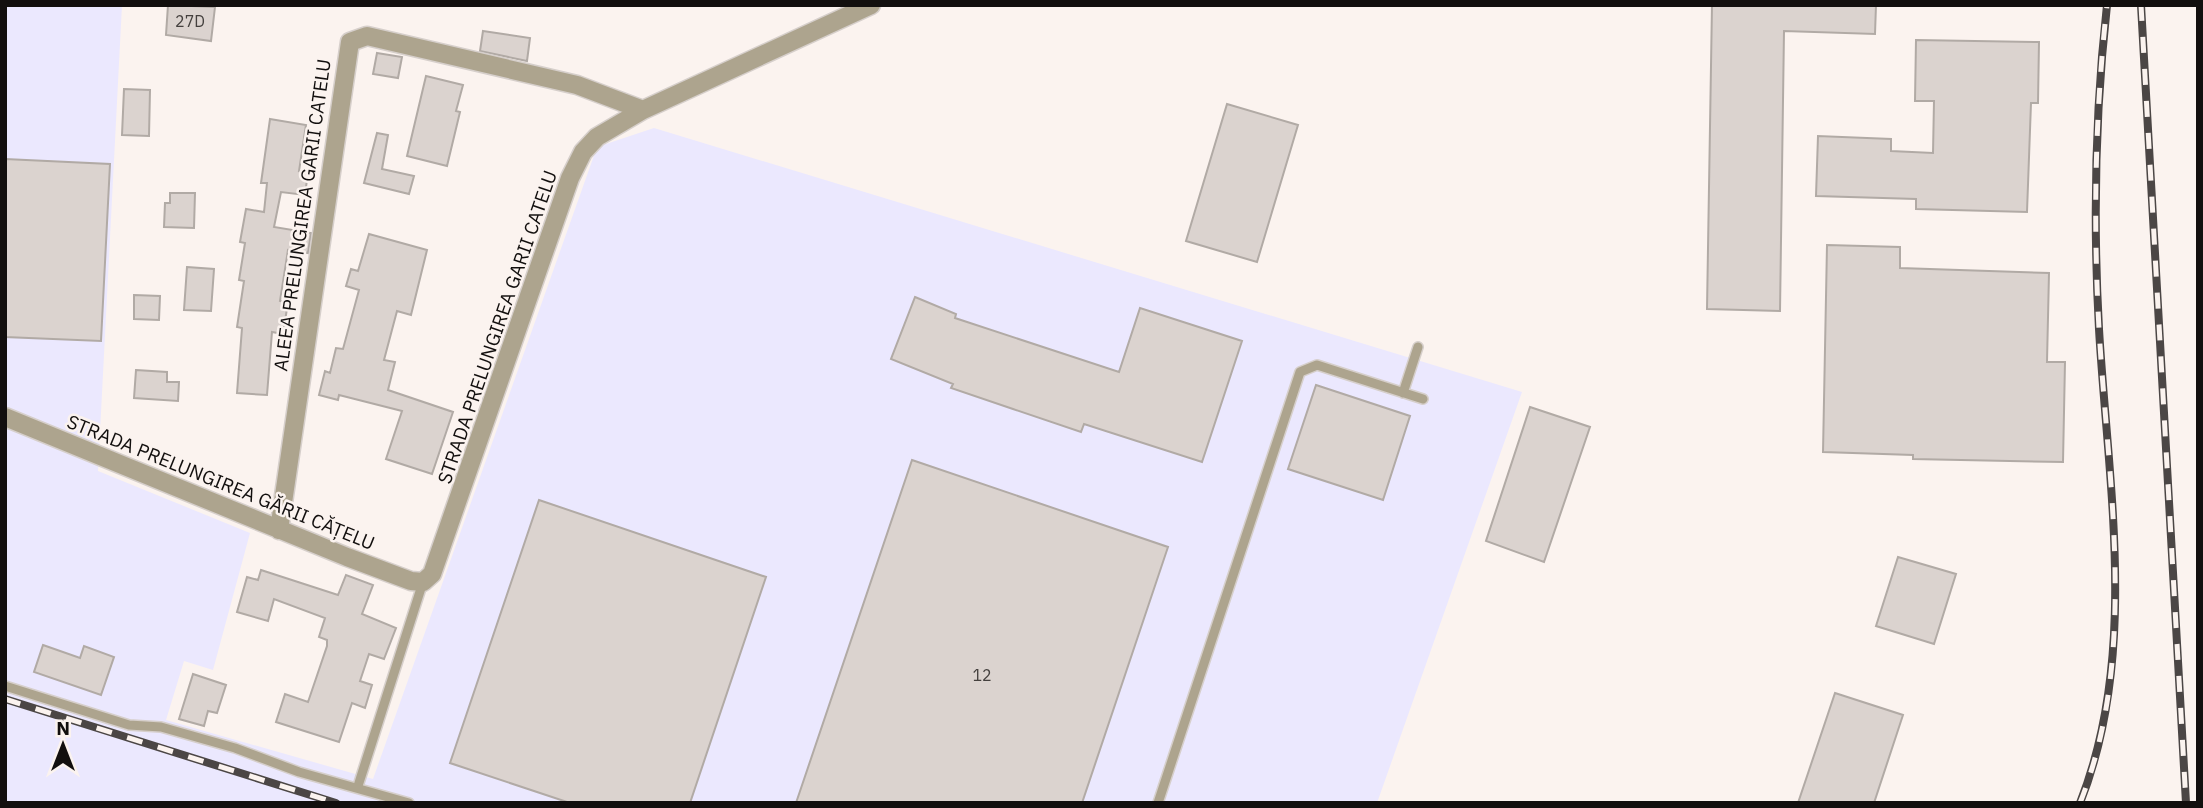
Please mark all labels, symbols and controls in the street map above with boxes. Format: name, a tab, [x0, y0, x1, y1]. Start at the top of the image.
house number: 27D	[175, 11, 205, 31]
street label: ALEEA PRELUNGIREA GARII CATELU	[268, 57, 336, 373]
street label: STRADA PRELUNGIREA GARII CATELU	[432, 167, 562, 487]
street label: STRADA PRELUNGIREA GĂRII CĂȚELU	[64, 409, 378, 555]
house number: 12	[972, 665, 992, 685]
north arrow	[28, 710, 98, 780]
text: N	[56, 716, 70, 740]

